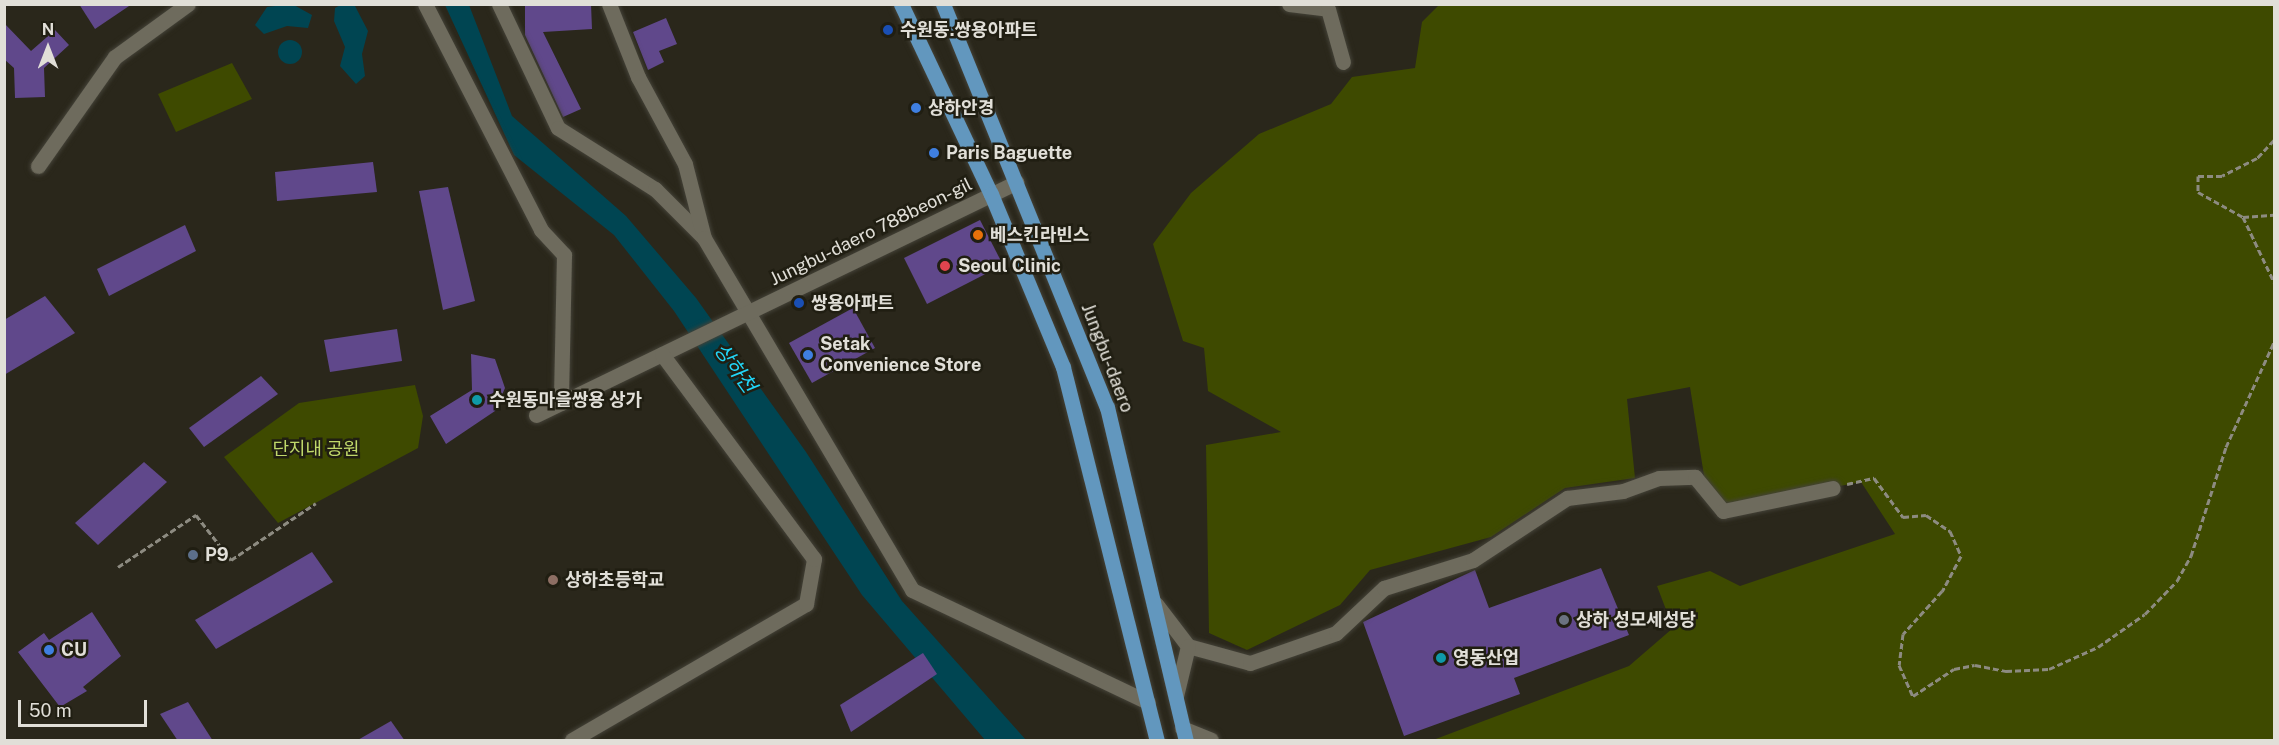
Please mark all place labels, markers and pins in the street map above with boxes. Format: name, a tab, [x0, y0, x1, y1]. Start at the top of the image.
place label: 수원동.쌍용아파트	[900, 19, 1037, 41]
marker: 수원동.쌍용아파트	[881, 23, 895, 37]
place label: 상하안경	[928, 97, 994, 119]
marker: 상하안경	[909, 101, 923, 115]
place label: Paris Baguette	[946, 142, 1072, 164]
marker: Paris Baguette	[927, 146, 941, 160]
place label: 베스킨라빈스	[990, 224, 1089, 246]
marker: 베스킨라빈스	[971, 228, 985, 242]
place label: Seoul Clinic	[958, 255, 1061, 277]
marker: Seoul Clinic	[936, 257, 954, 275]
place label: 쌍용아파트	[811, 292, 894, 314]
marker: 쌍용아파트	[792, 296, 806, 310]
place label: Setak Convenience Store	[820, 334, 981, 376]
marker: Setak Convenience Store	[801, 348, 815, 362]
place label: 수원동마을쌍용 상가	[489, 389, 642, 411]
marker: 수원동마을쌍용 상가	[470, 393, 484, 407]
place label: P9	[205, 544, 229, 566]
marker: P9	[186, 548, 200, 562]
place label: 상하초등학교	[565, 569, 664, 591]
marker: 상하초등학교	[546, 573, 560, 587]
place label: 상하 성모세성당	[1576, 609, 1696, 631]
marker: 상하 성모세성당	[1557, 613, 1571, 627]
place label: CU	[61, 639, 87, 661]
marker: CU	[42, 643, 56, 657]
place label: 영동산업	[1453, 647, 1519, 669]
marker: 영동산업	[1434, 651, 1448, 665]

